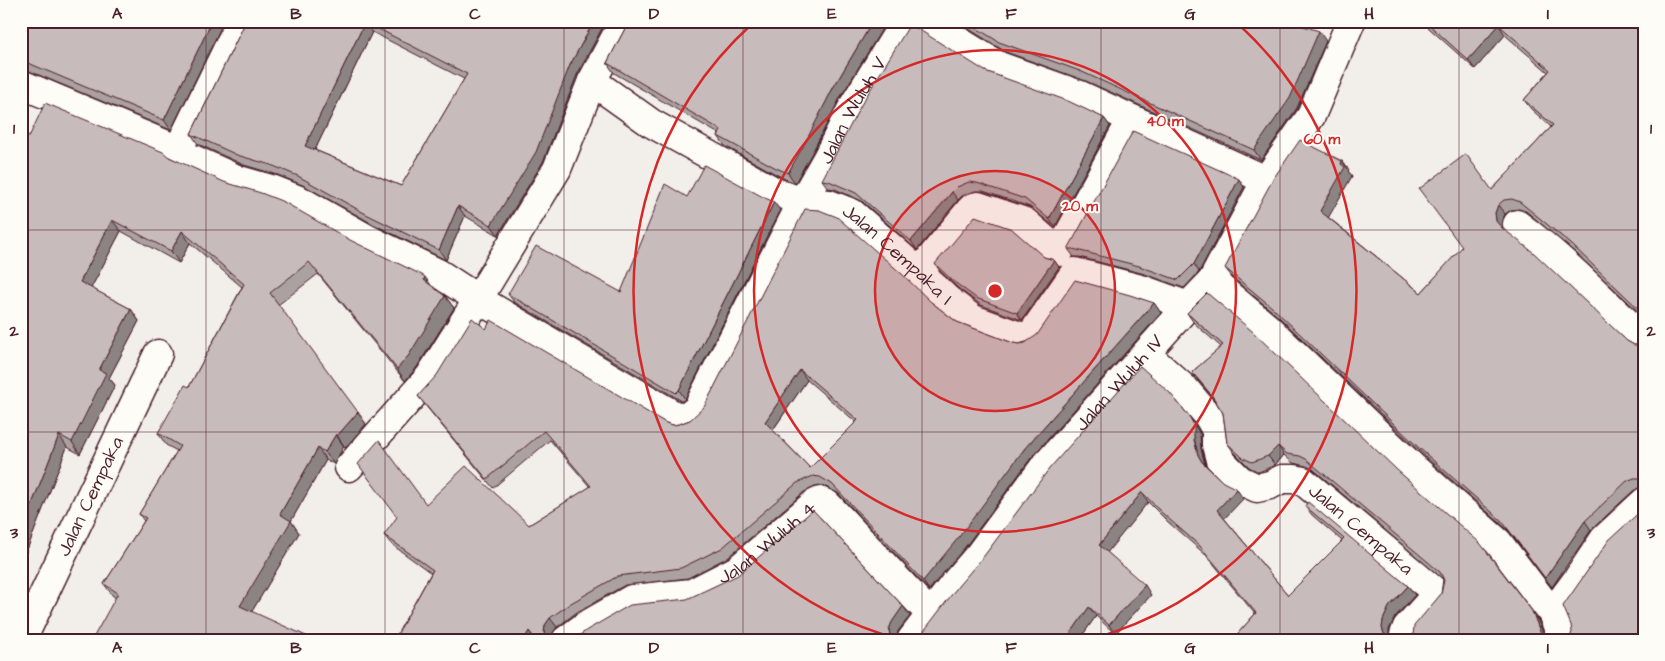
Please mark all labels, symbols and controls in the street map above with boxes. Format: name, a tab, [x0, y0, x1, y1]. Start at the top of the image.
text: A	[112, 3, 123, 25]
text: B	[290, 3, 302, 25]
text: C	[469, 3, 481, 25]
text: D	[649, 3, 660, 25]
text: E	[827, 3, 837, 25]
text: F	[1005, 3, 1017, 25]
text: G	[1184, 3, 1196, 25]
text: H	[1364, 3, 1374, 25]
text: I	[1547, 3, 1549, 25]
street label: Jalan Wuluh V	[813, 52, 894, 168]
text: 40 m	[1146, 111, 1184, 132]
text: 1	[13, 118, 16, 140]
text: 1	[1650, 118, 1653, 140]
text: 60 m	[1304, 129, 1341, 150]
text: 20 m	[1061, 196, 1098, 217]
street label: Jalan Cempaka I	[839, 197, 957, 312]
centre of rings	[986, 282, 1004, 300]
text: 2	[8, 320, 19, 342]
text: 2	[1645, 320, 1656, 342]
street label: Jalan Wuluh IV	[1069, 329, 1170, 437]
street label: Jalan Cempaka	[50, 432, 130, 561]
street label: Jalan Cempaka	[1302, 477, 1419, 582]
street label: Jalan Wuluh 4	[714, 495, 822, 591]
text: 3	[9, 522, 19, 544]
text: 3	[1646, 522, 1656, 544]
text: A	[112, 637, 123, 659]
text: B	[290, 637, 302, 659]
text: C	[469, 637, 481, 659]
text: D	[649, 637, 660, 659]
text: E	[827, 637, 837, 659]
text: F	[1005, 637, 1017, 659]
text: G	[1184, 637, 1196, 659]
text: H	[1364, 637, 1374, 659]
text: I	[1547, 637, 1549, 659]

